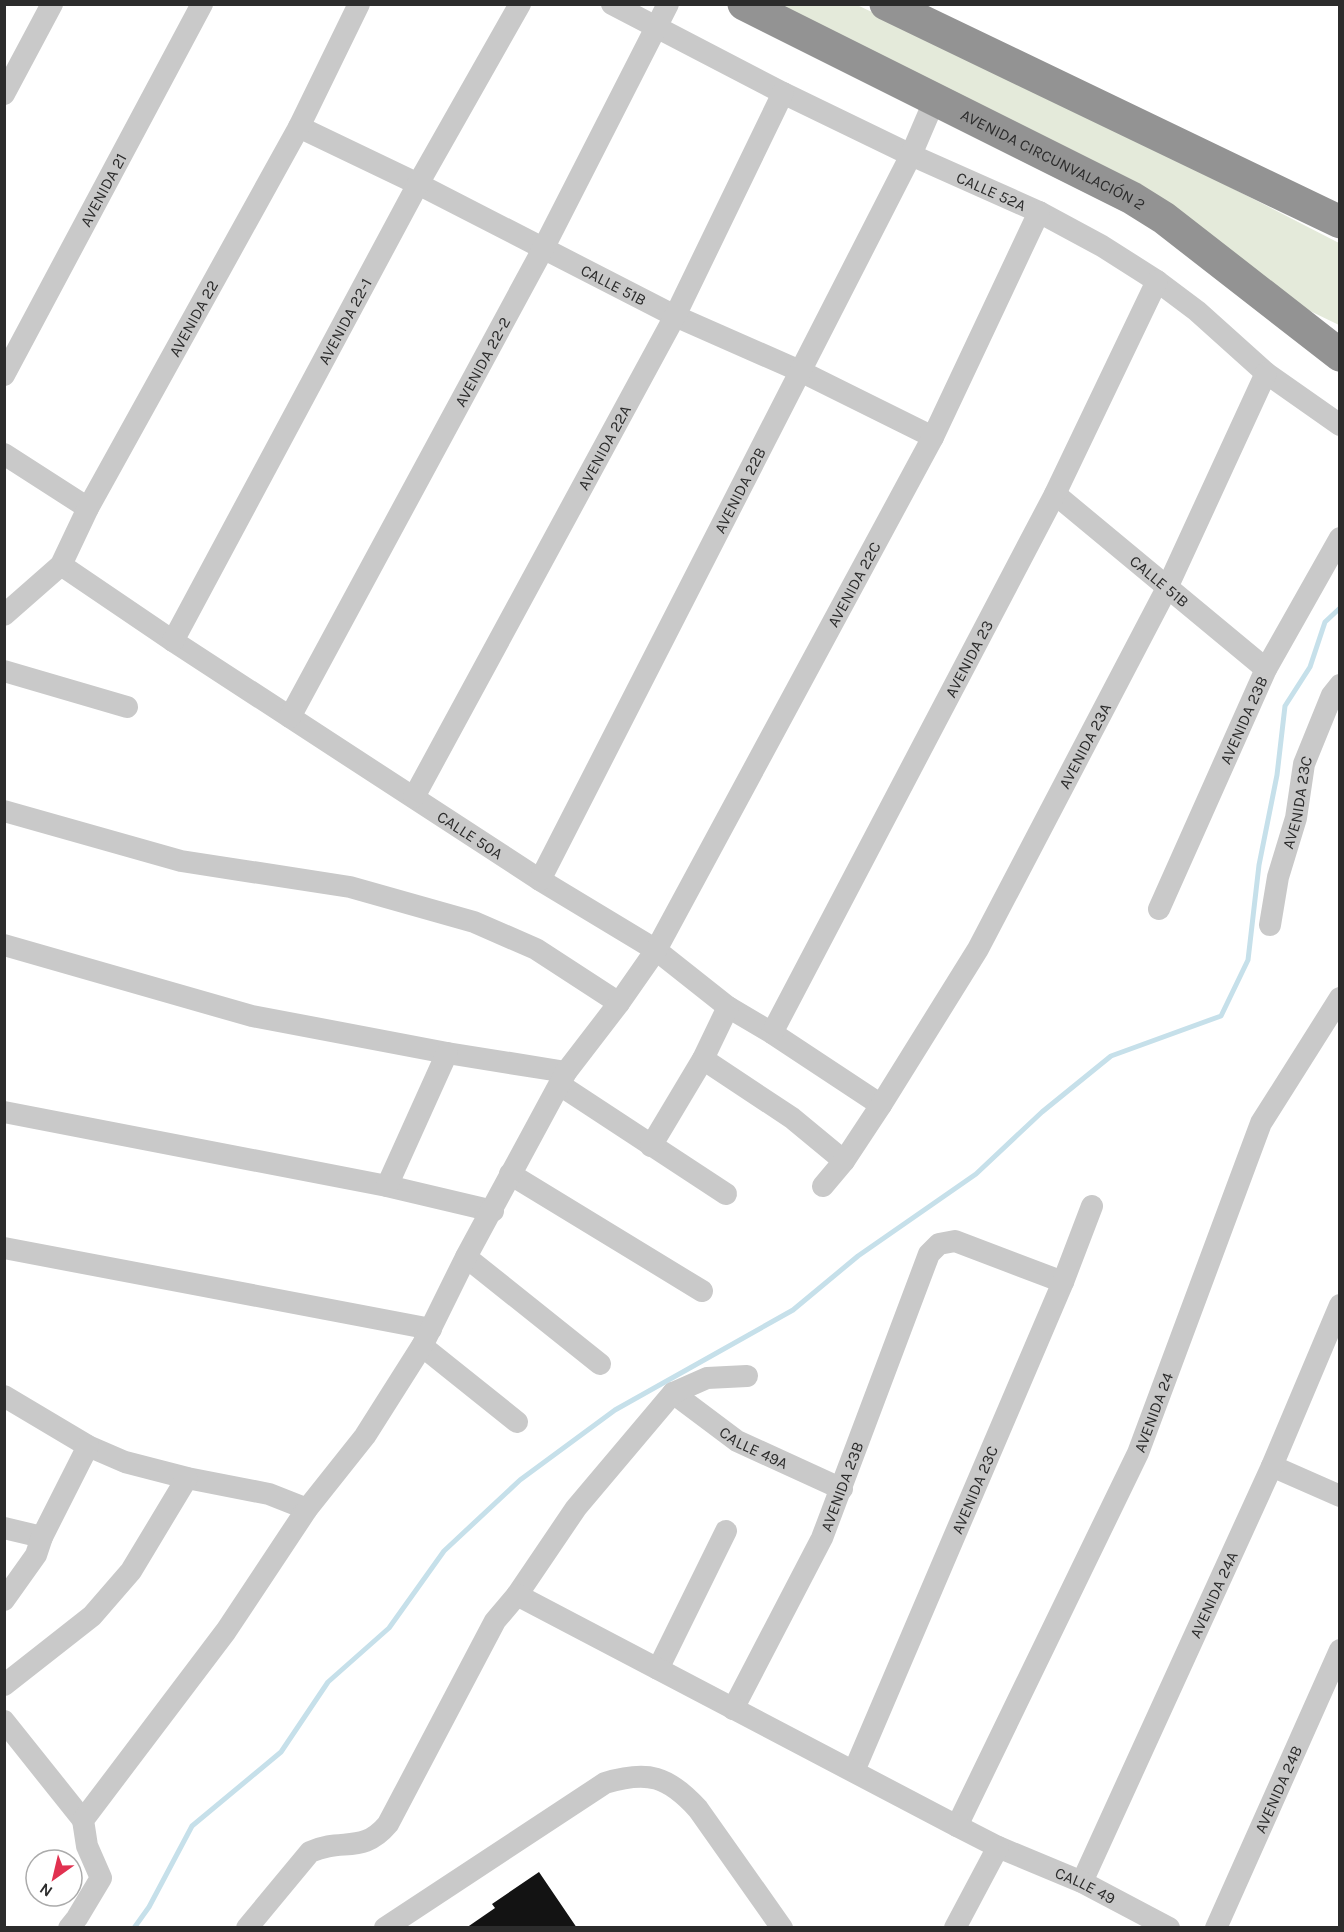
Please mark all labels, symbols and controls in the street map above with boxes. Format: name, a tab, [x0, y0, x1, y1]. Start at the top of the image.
street label: AVENIDA CIRCUNVALACIÓN 2	[958, 105, 1149, 214]
street label: AVENIDA 21	[76, 150, 130, 230]
street label: CALLE 52A	[954, 167, 1029, 215]
street label: CALLE 51B	[578, 260, 650, 309]
street label: AVENIDA 22-1	[314, 275, 375, 368]
street label: AVENIDA 22	[164, 277, 222, 360]
street label: AVENIDA 22-2	[450, 313, 514, 410]
street label: AVENIDA 22A	[573, 402, 634, 493]
street label: AVENIDA 22B	[710, 444, 769, 536]
street label: AVENIDA 22C	[823, 538, 884, 630]
street label: CALLE 51B	[1126, 551, 1193, 611]
street label: AVENIDA 23	[941, 617, 997, 700]
street label: AVENIDA 23B	[1215, 673, 1271, 767]
street label: AVENIDA 23A	[1054, 700, 1115, 792]
street label: AVENIDA 23C	[1278, 753, 1316, 851]
street label: CALLE 50A	[434, 806, 507, 863]
street label: AVENIDA 24	[1130, 1370, 1177, 1455]
street label: CALLE 49A	[716, 1422, 791, 1473]
street label: AVENIDA 23B	[816, 1439, 867, 1534]
street label: AVENIDA 23C	[947, 1442, 1002, 1537]
street label: AVENIDA 24A	[1185, 1548, 1241, 1641]
street label: AVENIDA 24B	[1250, 1742, 1306, 1836]
north arrow	[24, 1848, 84, 1908]
street label: CALLE 49	[1052, 1862, 1119, 1908]
text: N	[36, 1879, 56, 1901]

